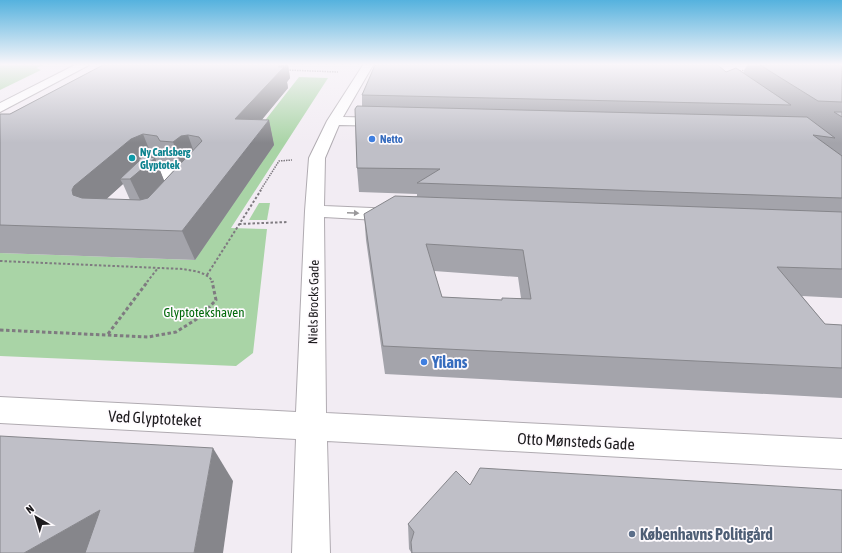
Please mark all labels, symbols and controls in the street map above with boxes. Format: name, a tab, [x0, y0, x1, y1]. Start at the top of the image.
place label: Netto	[380, 133, 403, 145]
marker: Netto	[367, 134, 377, 144]
place label: Ny Carlsberg Glyptotek	[140, 146, 191, 171]
marker: Ny Carlsberg Glyptotek	[127, 153, 137, 163]
one-way arrow	[347, 210, 360, 216]
street label: Niels Brocks Gade	[305, 260, 322, 344]
park label: Glyptotekshaven	[163, 305, 245, 320]
place label: Yilans	[431, 353, 468, 371]
marker: Yilans	[419, 357, 429, 367]
street label: Ved Glyptoteket	[108, 407, 202, 430]
street label: Otto Mønsteds Gade	[517, 429, 635, 453]
north arrow	[16, 497, 56, 537]
text: N	[24, 502, 36, 516]
place label: Københavns Politigård	[640, 525, 773, 543]
marker: Københavns Politigård	[627, 529, 637, 539]

